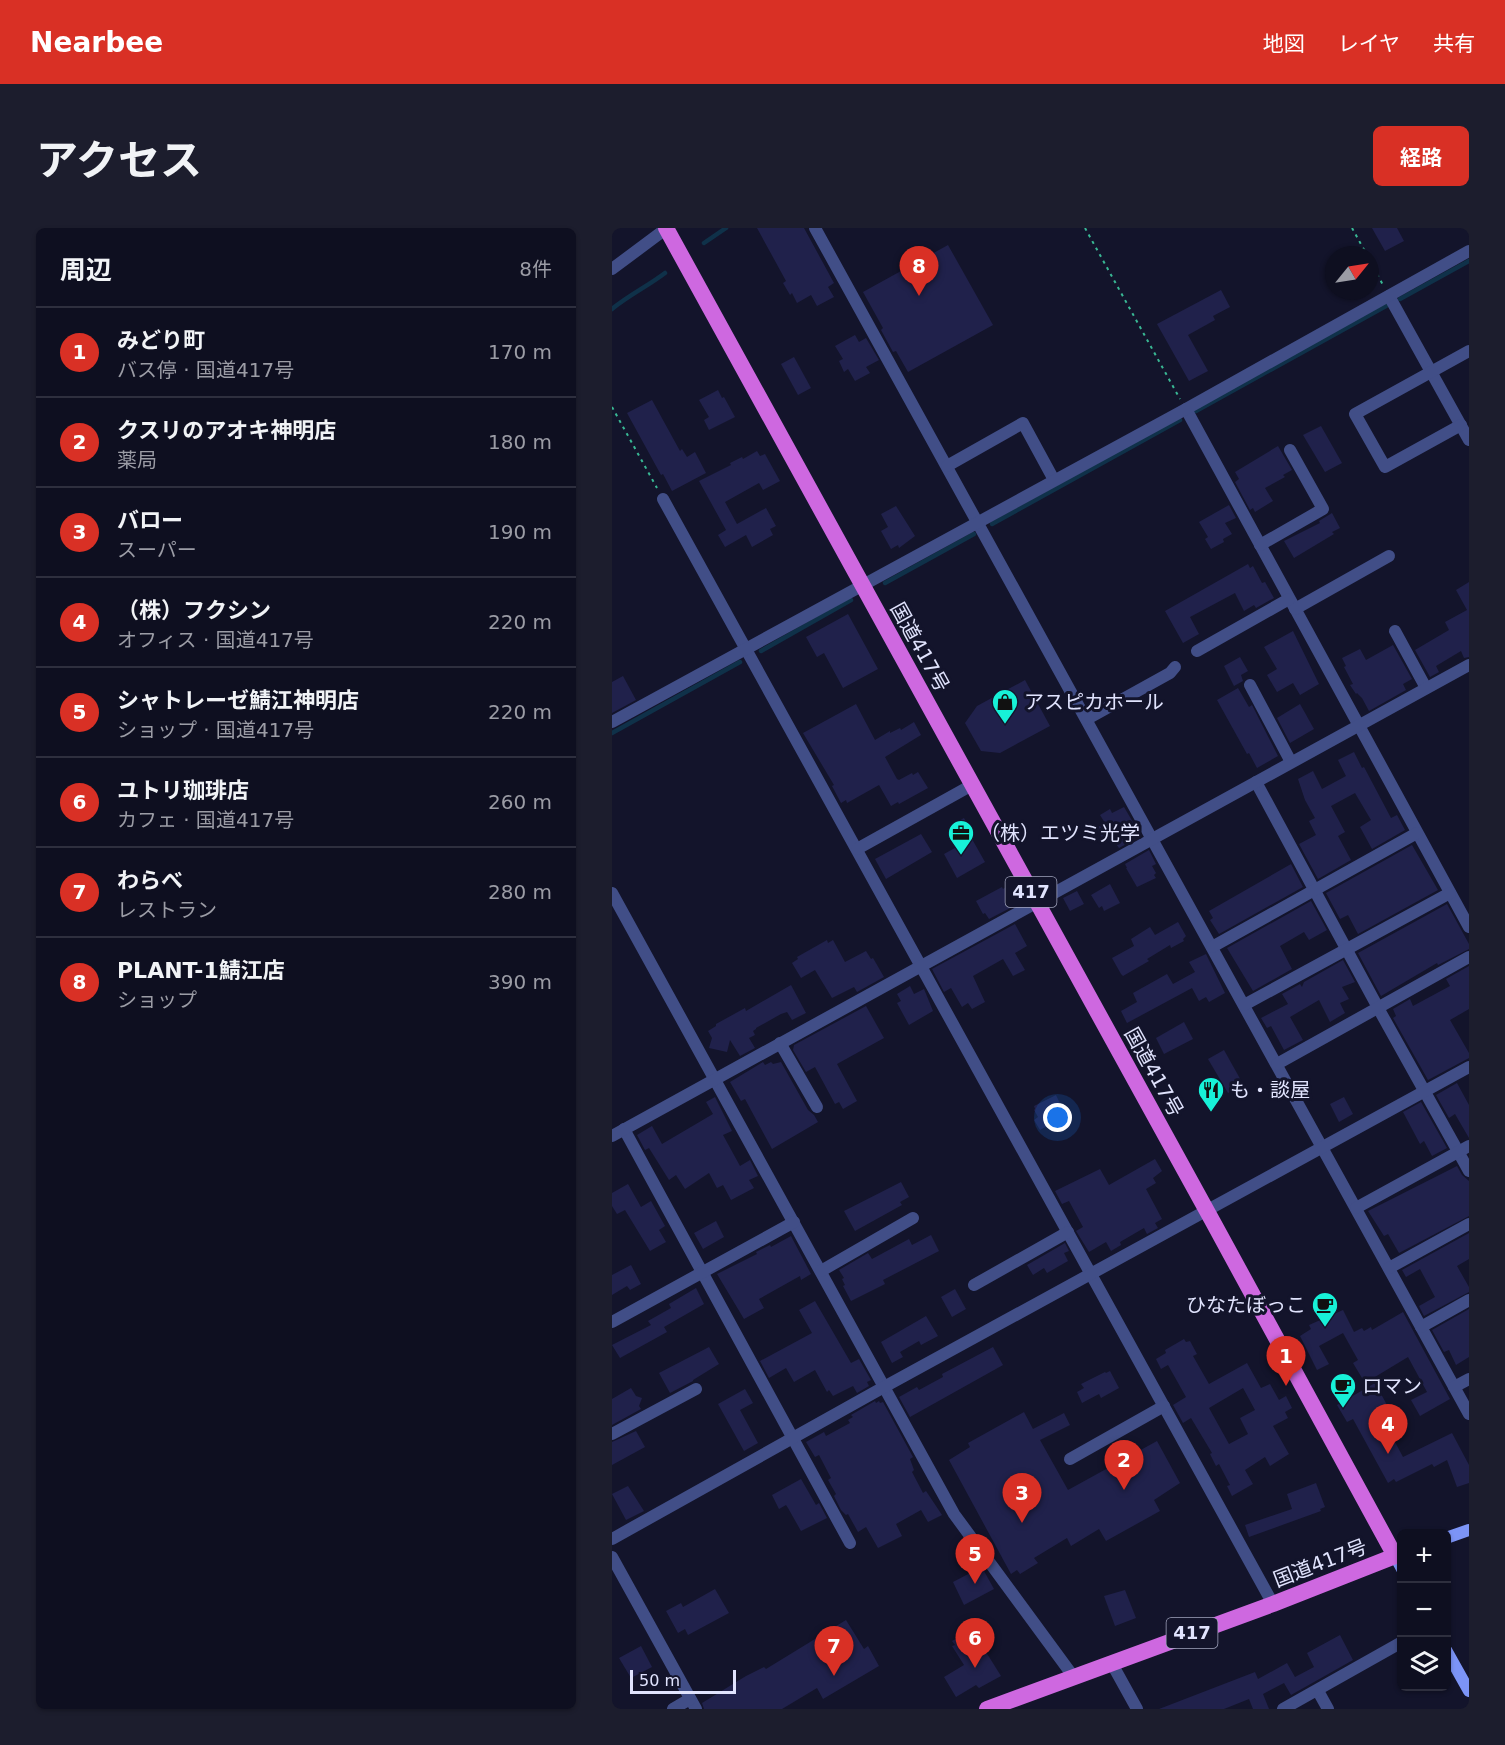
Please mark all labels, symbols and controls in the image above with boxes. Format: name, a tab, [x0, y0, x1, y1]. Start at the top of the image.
text: Nearbee	[30, 26, 163, 59]
text: 地図	[1263, 32, 1305, 56]
text: レイヤ	[1338, 32, 1400, 56]
text: 共有	[1433, 32, 1475, 56]
button: 経路	[1373, 126, 1469, 186]
text: アクセス	[36, 136, 202, 185]
north arrow	[1325, 246, 1379, 300]
pin: 8	[900, 247, 938, 296]
text: 周辺	[60, 255, 112, 285]
text: 8件	[519, 257, 552, 281]
text: みどり町	[117, 328, 205, 353]
text: 1	[73, 340, 86, 364]
text: 170 m	[488, 340, 552, 364]
text: バス停 · 国道417号	[117, 358, 294, 382]
text: クスリのアオキ神明店	[117, 418, 336, 443]
text: 2	[73, 430, 86, 454]
text: 180 m	[488, 430, 552, 454]
text: 薬局	[117, 448, 157, 472]
text: バロー	[117, 508, 183, 533]
text: 3	[73, 520, 86, 544]
text: 190 m	[488, 520, 552, 544]
text: スーパー	[117, 538, 197, 562]
text: （株）フクシン	[117, 598, 271, 623]
street label: 国道417号	[886, 598, 954, 696]
text: 4	[73, 610, 86, 634]
text: 220 m	[488, 610, 552, 634]
text: オフィス · 国道417号	[117, 628, 314, 652]
shop icon: アスピカホール	[990, 687, 1020, 725]
text: シャトレーゼ鯖江神明店	[117, 688, 359, 713]
place label: アスピカホール	[1024, 690, 1164, 714]
text: 5	[73, 700, 86, 724]
text: 220 m	[488, 700, 552, 724]
text: ショップ · 国道417号	[117, 718, 314, 742]
text: ユトリ珈琲店	[117, 778, 249, 803]
text: 6	[73, 790, 86, 814]
text: 260 m	[488, 790, 552, 814]
text: カフェ · 国道417号	[117, 808, 294, 832]
office icon: （株）エツミ光学	[946, 818, 976, 856]
place label: （株）エツミ光学	[980, 821, 1140, 845]
text: わらべ	[117, 868, 183, 893]
road number: 417	[1006, 877, 1056, 907]
text: 7	[73, 880, 86, 904]
text: 280 m	[488, 880, 552, 904]
text: レストラン	[117, 898, 217, 922]
text: PLANT-1鯖江店	[117, 958, 285, 983]
text: 8	[73, 970, 86, 994]
text: 390 m	[488, 970, 552, 994]
text: ショップ	[117, 988, 197, 1012]
street label: 国道417号	[1120, 1023, 1188, 1121]
restaurant icon: も・談屋	[1196, 1075, 1226, 1113]
place label: も・談屋	[1230, 1078, 1310, 1102]
your location	[1043, 1103, 1072, 1132]
cafe icon: ひなたぼっこ	[1310, 1290, 1340, 1328]
place label: ひなたぼっこ	[1186, 1293, 1306, 1317]
pin: 1	[1266, 1336, 1306, 1386]
cafe icon: ロマン	[1328, 1371, 1358, 1409]
place label: ロマン	[1362, 1374, 1422, 1398]
pin: 4	[1368, 1404, 1408, 1454]
pin: 2	[1104, 1440, 1144, 1490]
pin: 3	[1002, 1474, 1042, 1523]
map controls	[1397, 1529, 1451, 1691]
button: +	[1397, 1529, 1451, 1583]
pin: 5	[956, 1534, 994, 1584]
street label: 国道417号	[1270, 1534, 1370, 1592]
button: −	[1397, 1583, 1451, 1637]
pin: 6	[956, 1618, 994, 1668]
road number: 417	[1166, 1618, 1218, 1648]
pin: 7	[814, 1626, 854, 1676]
button: layers	[1397, 1637, 1451, 1691]
scale bar	[630, 1667, 736, 1694]
text: 50 m	[639, 1671, 680, 1690]

